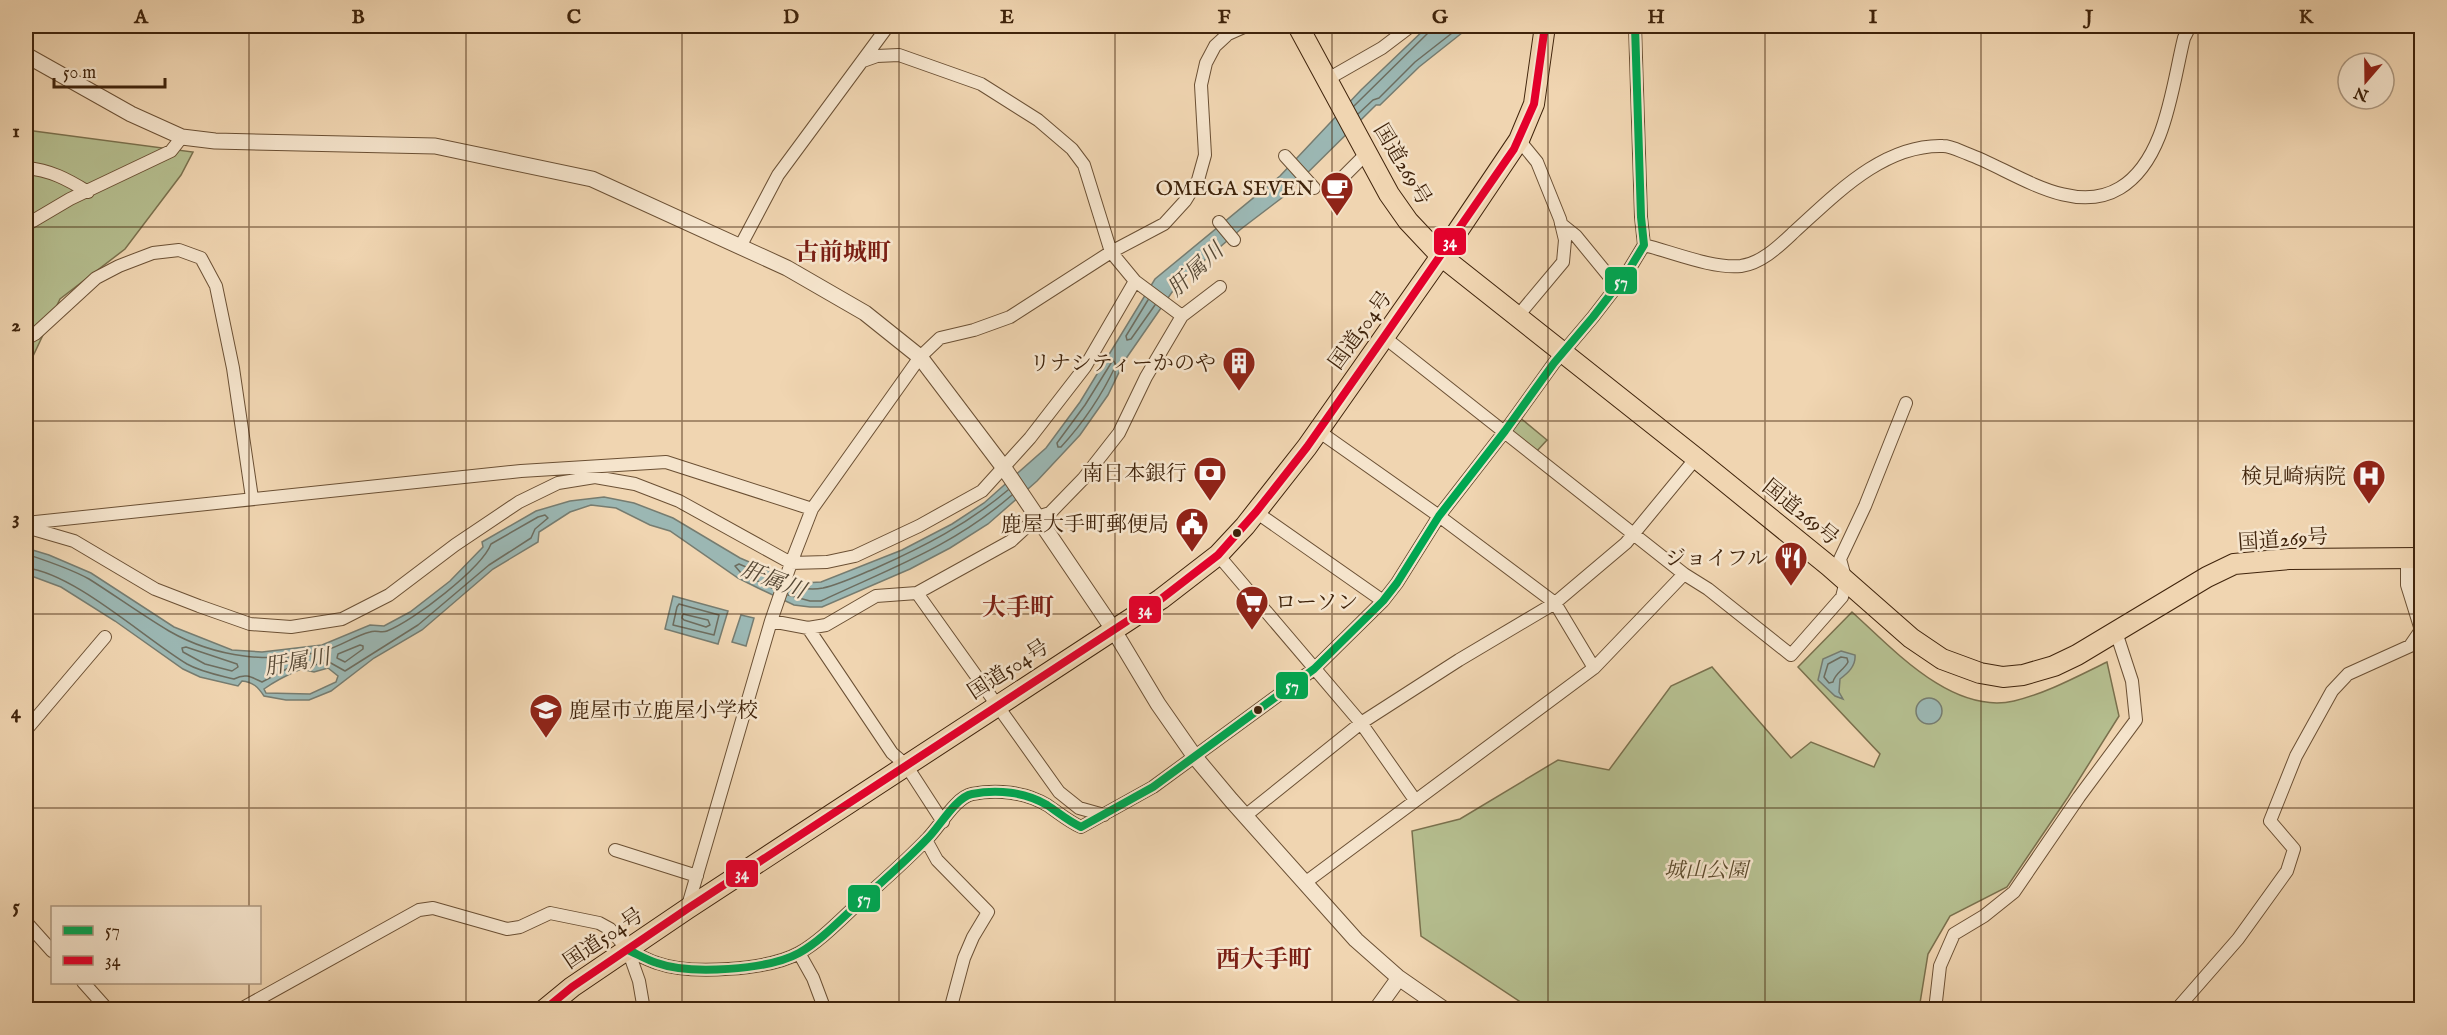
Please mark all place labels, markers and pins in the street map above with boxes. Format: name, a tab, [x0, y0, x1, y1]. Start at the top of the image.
cafe icon: OMEGA SEVEN	[1319, 170, 1355, 217]
place label: OMEGA SEVEN	[1155, 176, 1314, 203]
building icon: リナシティーかのや	[1221, 345, 1257, 392]
place label: リナシティーかのや	[1030, 351, 1216, 378]
bank icon: 南日本銀行	[1192, 455, 1228, 502]
hospital icon: 検見崎病院	[2351, 458, 2387, 505]
place label: 南日本銀行	[1082, 461, 1187, 488]
place label: 検見崎病院	[2241, 464, 2346, 491]
public building icon: 鹿屋大手町郵便局	[1174, 506, 1210, 553]
place label: 鹿屋大手町郵便局	[1001, 512, 1169, 539]
unlabelled marker	[1231, 527, 1243, 539]
restaurant icon: ジョイフル	[1773, 540, 1809, 587]
place label: ジョイフル	[1665, 546, 1768, 573]
supermarket icon: ローソン	[1234, 584, 1270, 631]
place label: ローソン	[1275, 590, 1358, 617]
school or university icon: 鹿屋市立鹿屋小学校	[528, 692, 564, 739]
place label: 鹿屋市立鹿屋小学校	[569, 698, 758, 725]
unlabelled marker	[1252, 704, 1264, 716]

